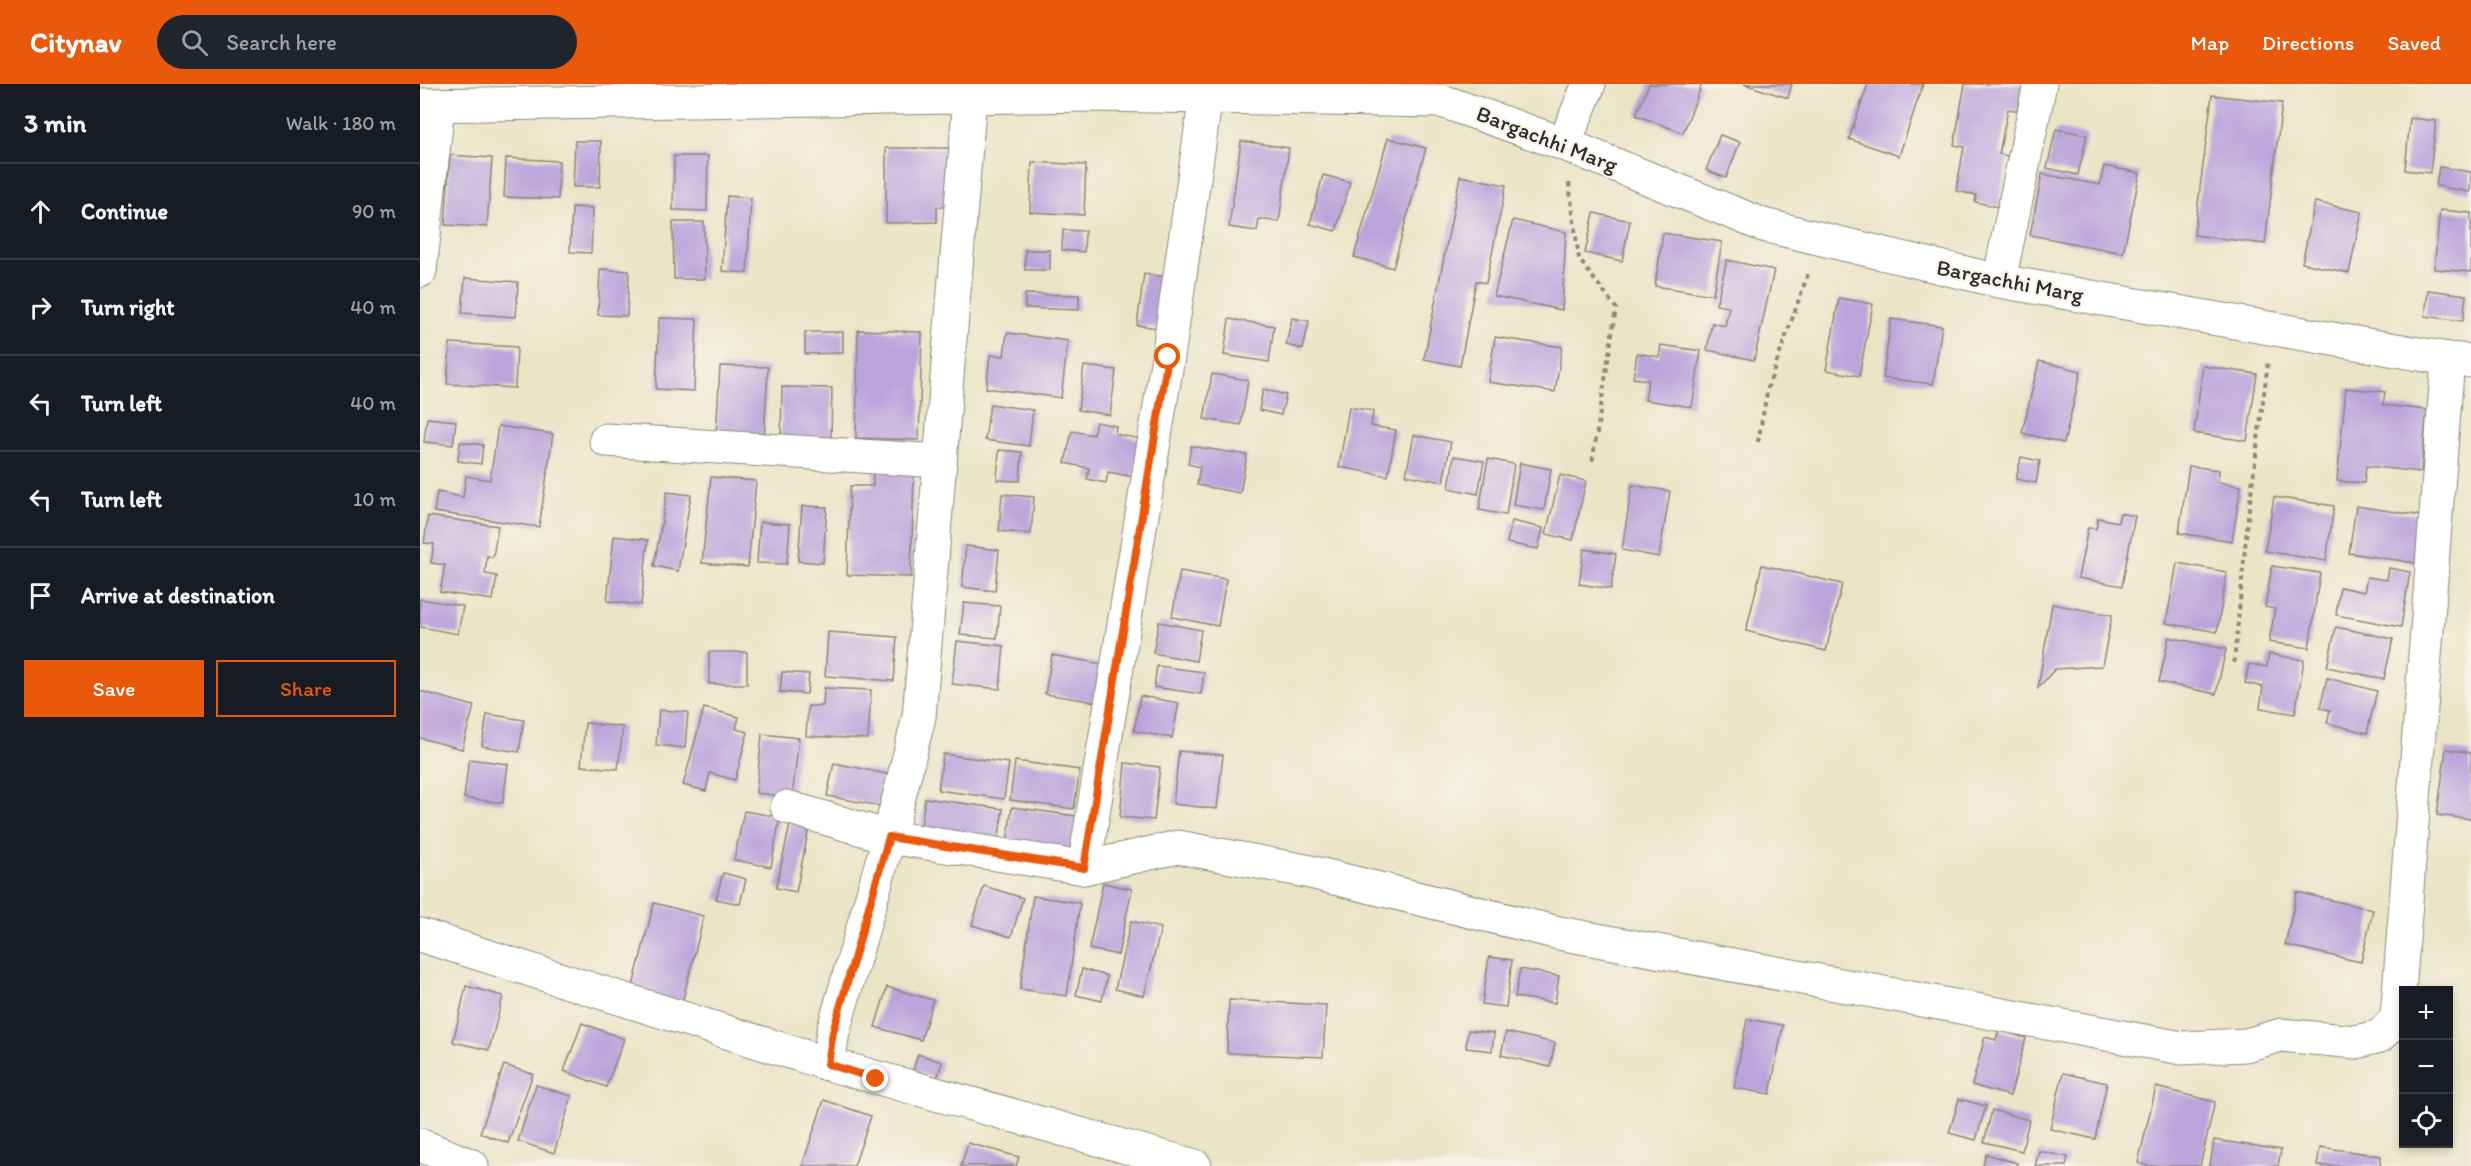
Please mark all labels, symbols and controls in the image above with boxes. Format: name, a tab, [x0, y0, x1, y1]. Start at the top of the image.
search box	[157, 15, 577, 69]
text: Citynav	[30, 25, 121, 59]
icon: search	[178, 26, 211, 59]
text: Search here	[226, 29, 337, 56]
text: Map	[2191, 30, 2229, 55]
text: Directions	[2262, 30, 2354, 55]
text: Saved	[2387, 30, 2441, 55]
street label: Bargachhi Marg	[1473, 100, 1622, 179]
text: 3 min	[24, 107, 86, 139]
text: Walk · 180 m	[286, 111, 396, 135]
icon: ahead	[24, 195, 57, 228]
text: Continue	[81, 198, 168, 225]
text: 90 m	[352, 199, 396, 223]
street label: Bargachhi Marg	[1934, 254, 2086, 309]
icon: right	[24, 291, 57, 324]
text: Turn right	[81, 294, 175, 321]
text: 40 m	[350, 295, 396, 319]
route start	[1154, 343, 1180, 369]
icon: left	[24, 387, 57, 420]
text: Turn left	[81, 390, 162, 417]
text: 40 m	[350, 391, 396, 415]
icon: left	[24, 483, 57, 516]
text: Turn left	[81, 486, 162, 513]
text: 10 m	[353, 487, 396, 511]
icon: arrive	[24, 579, 57, 612]
text: Arrive at destination	[81, 582, 275, 609]
button: Save	[24, 660, 204, 717]
button: Share	[216, 660, 396, 717]
map controls	[2399, 986, 2453, 1148]
button: +	[2399, 986, 2453, 1040]
button: −	[2399, 1040, 2453, 1094]
route end	[862, 1065, 888, 1091]
button: locate	[2399, 1094, 2453, 1148]

